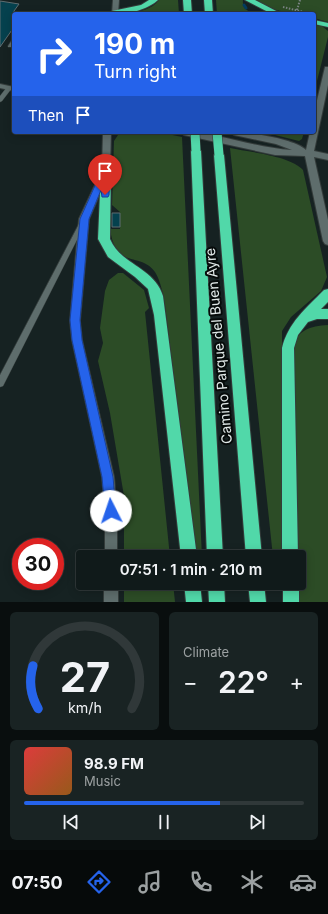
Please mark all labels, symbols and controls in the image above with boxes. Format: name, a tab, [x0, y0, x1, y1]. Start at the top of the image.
text: 190 m	[94, 27, 175, 61]
icon: right	[28, 28, 80, 80]
text: Turn right	[94, 61, 177, 82]
icon: arrive	[72, 104, 94, 126]
text: Then	[28, 106, 64, 125]
pin	[88, 154, 122, 195]
icon: arrive	[94, 160, 116, 182]
street label: Camino Parque del Buen Ayre	[201, 247, 235, 445]
position arrow	[90, 490, 132, 532]
speed limit sign: 30	[12, 538, 64, 590]
text: 07:51 · 1 min · 210 m	[120, 560, 262, 579]
text: Climate	[183, 644, 229, 660]
text: 27	[59, 652, 110, 702]
text: 22°	[218, 664, 269, 700]
text: −	[183, 669, 198, 695]
text: +	[289, 669, 304, 695]
text: km/h	[68, 699, 101, 716]
text: 98.9 FM	[84, 754, 144, 773]
text: Music	[84, 773, 121, 789]
icon: previous	[60, 811, 82, 833]
icon: pause	[153, 811, 175, 833]
icon: next	[246, 811, 268, 833]
icon: directions	[85, 868, 113, 896]
icon: music	[136, 868, 164, 896]
icon: phone	[187, 868, 215, 896]
icon: climate	[238, 868, 266, 896]
icon: car	[289, 868, 317, 896]
text: 07:50	[11, 872, 63, 893]

